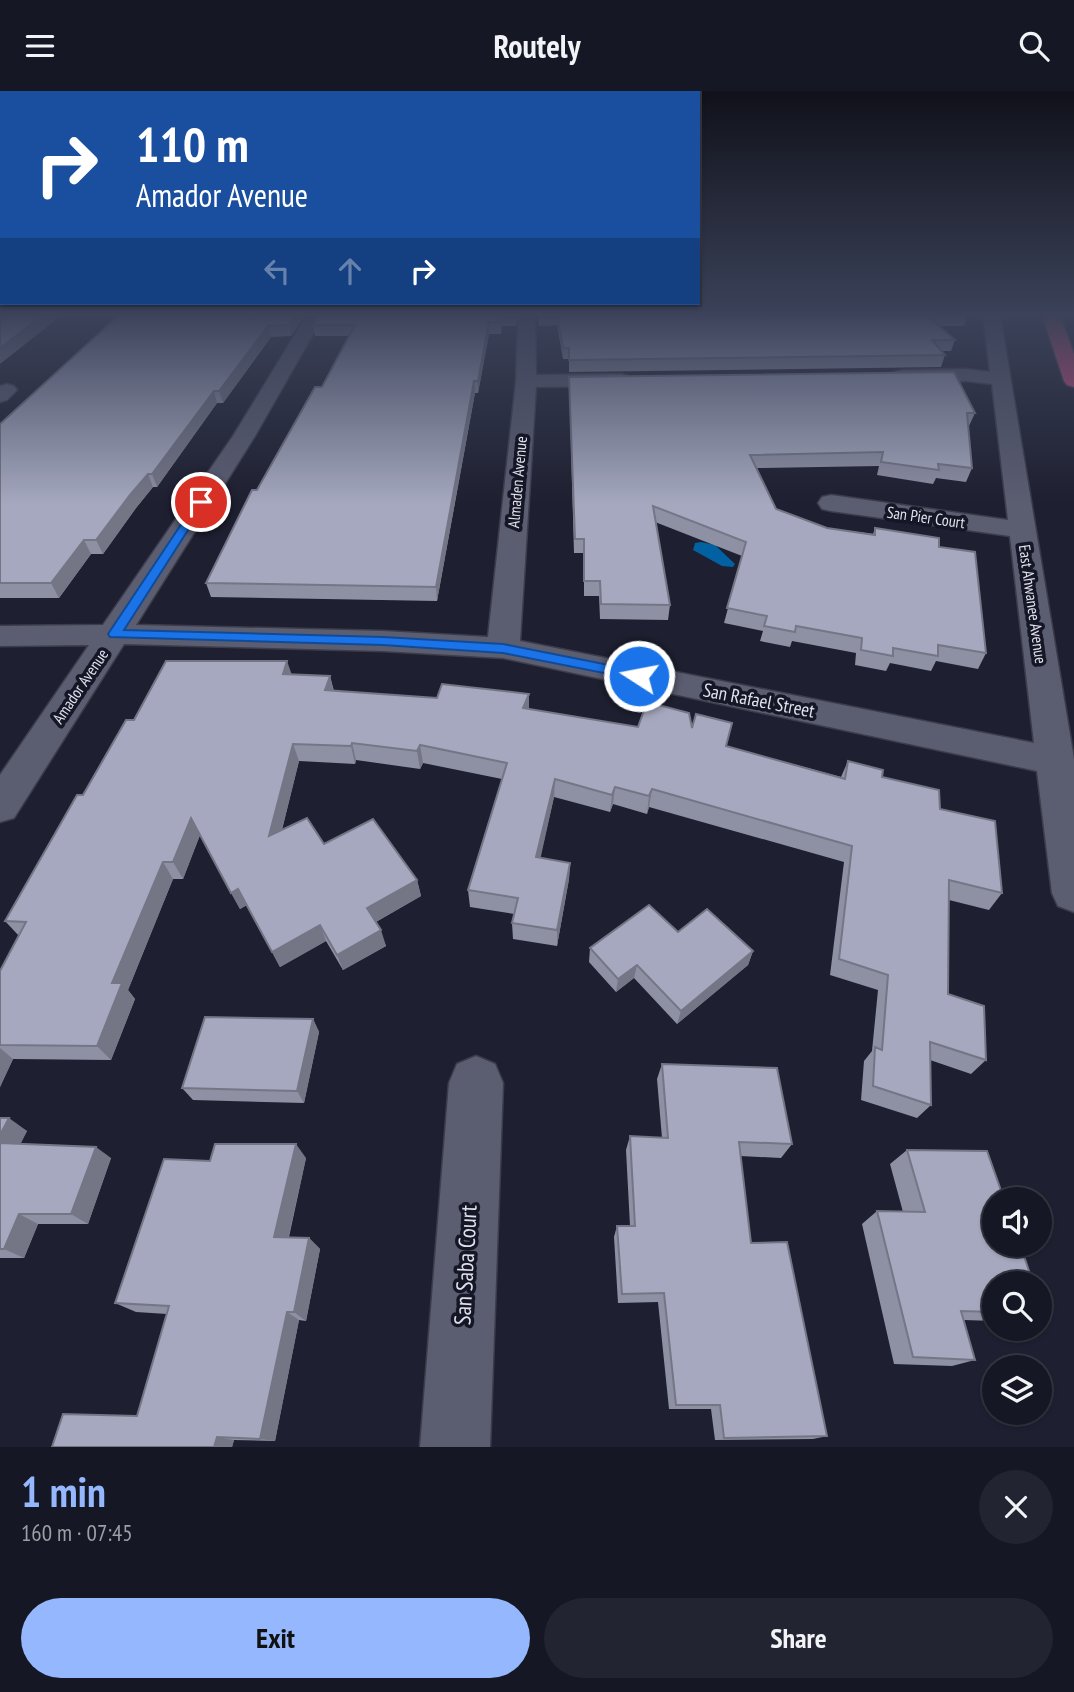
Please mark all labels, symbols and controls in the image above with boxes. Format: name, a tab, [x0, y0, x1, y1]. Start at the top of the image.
text: Routely	[494, 25, 580, 67]
icon: menu	[21, 27, 59, 65]
icon: search	[1015, 27, 1053, 65]
text: 110 m	[136, 112, 249, 176]
icon: right	[21, 119, 112, 210]
text: Amador Avenue	[136, 174, 308, 216]
icon: left	[258, 252, 296, 290]
icon: ahead	[331, 252, 369, 290]
icon: right	[404, 252, 442, 290]
street label: Almaden Avenue	[503, 435, 531, 529]
pin	[171, 472, 231, 532]
icon: arrive	[182, 483, 220, 521]
street label: San Pier Court	[886, 502, 967, 532]
street label: East Ahwanee Avenue	[1015, 543, 1051, 665]
position arrow	[602, 639, 676, 713]
street label: Amador Avenue	[48, 645, 112, 727]
street label: San Rafael Street	[701, 677, 817, 723]
map controls	[982, 1187, 1052, 1425]
button: sound	[982, 1187, 1052, 1257]
street label: San Saba Court	[447, 1204, 483, 1326]
button: search	[982, 1271, 1052, 1341]
button: layers	[982, 1355, 1052, 1425]
text: 1 min	[21, 1464, 106, 1519]
button: close	[979, 1470, 1053, 1544]
text: 160 m · 07:45	[21, 1518, 133, 1547]
button: Exit	[21, 1598, 530, 1678]
button: Share	[544, 1598, 1053, 1678]

